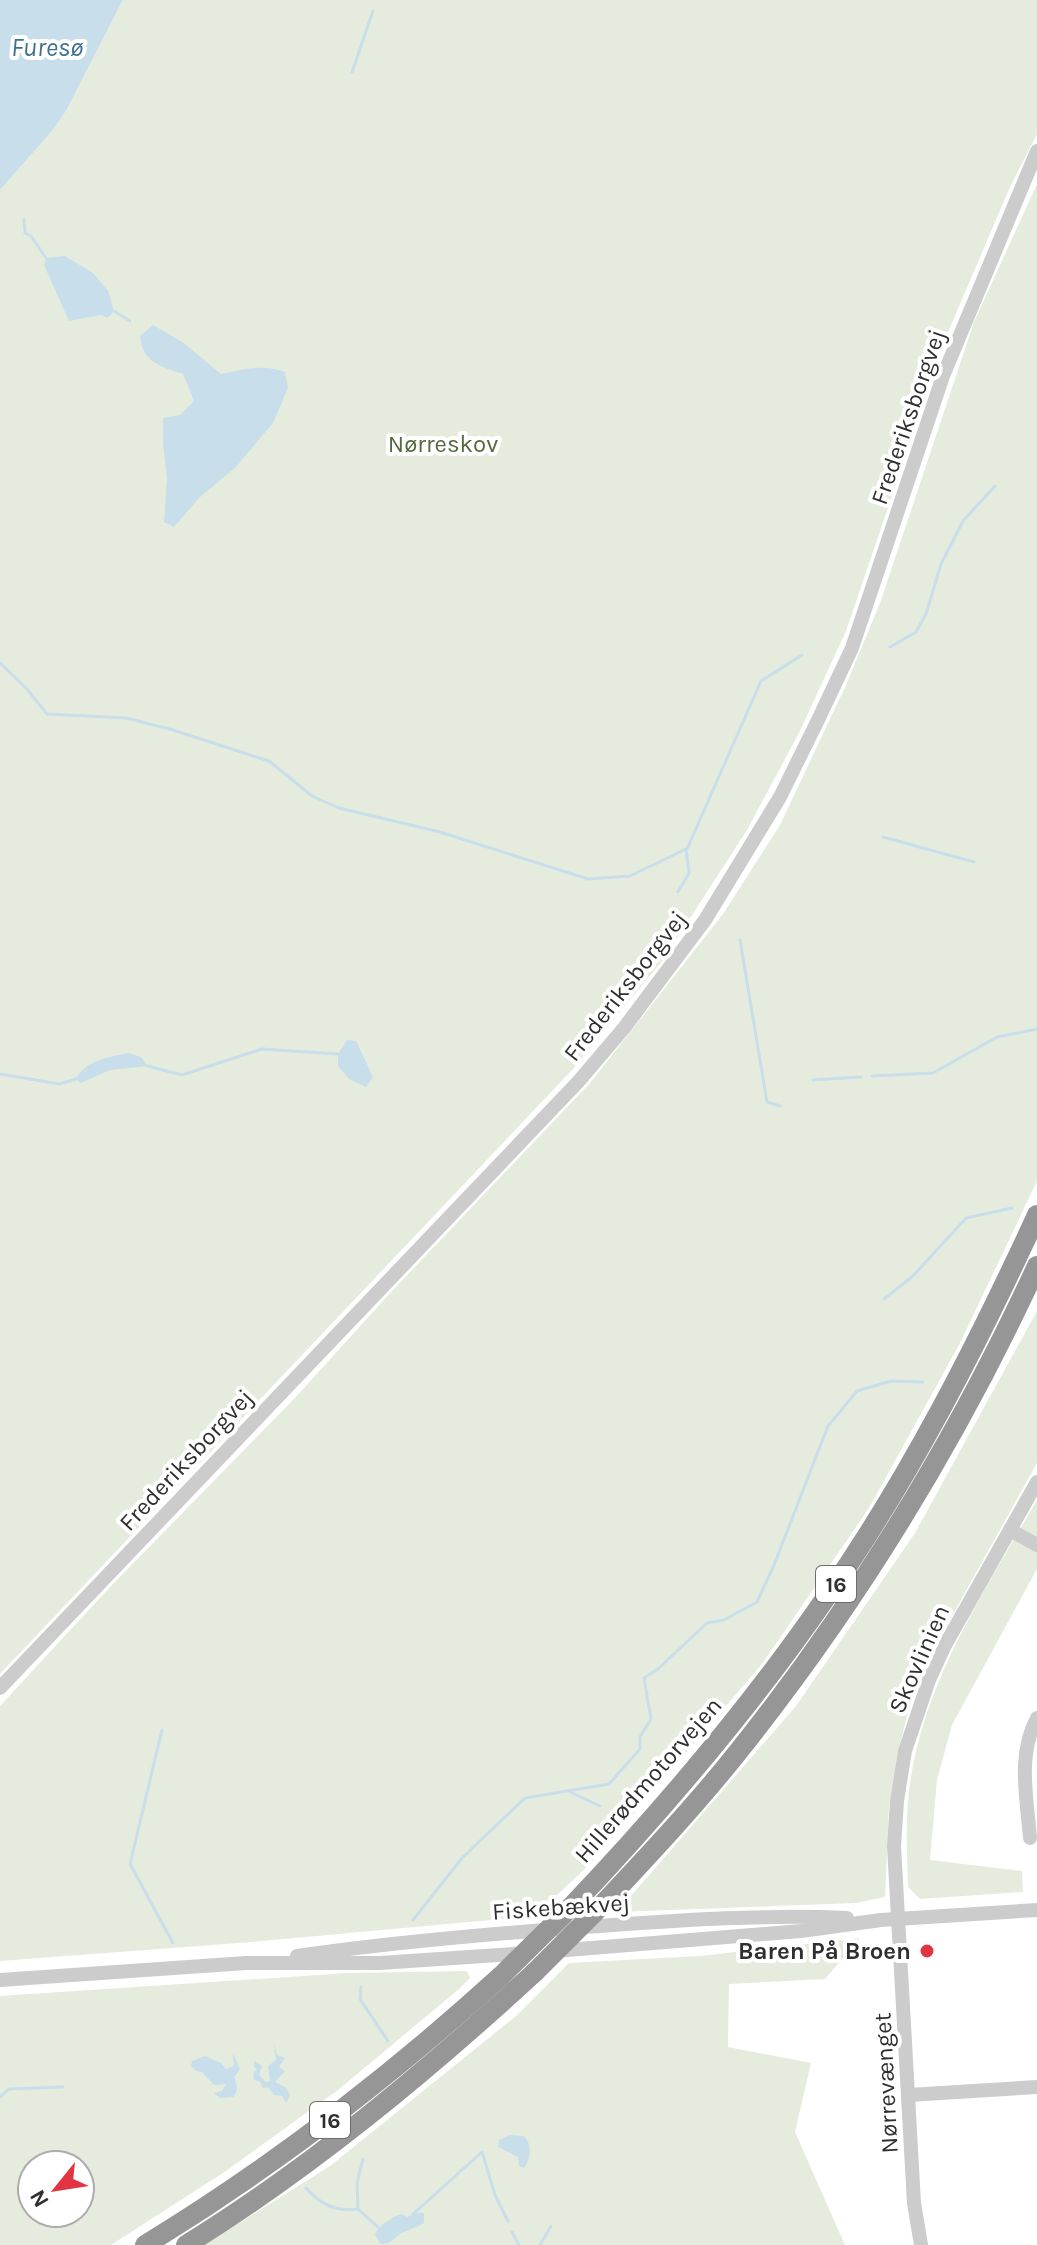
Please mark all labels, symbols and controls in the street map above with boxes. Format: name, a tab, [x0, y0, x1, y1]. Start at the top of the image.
water label: Furesø	[11, 32, 84, 63]
street label: Frederiksborgvej	[865, 326, 951, 508]
park label: Nørreskov	[388, 430, 498, 458]
street label: Frederiksborgvej	[558, 905, 692, 1067]
street label: Frederiksborgvej	[113, 1383, 259, 1537]
road number: 16	[816, 1566, 856, 1602]
street label: Skovlinien	[883, 1601, 955, 1717]
street label: Hillerødmotorvejen	[569, 1692, 727, 1868]
street label: Fiskebækvej	[491, 1888, 631, 1926]
place label: Baren På Broen	[738, 1937, 911, 1965]
marker: Baren På Broen	[918, 1942, 936, 1960]
street label: Nørrevænget	[868, 2012, 904, 2154]
road number: 16	[310, 2102, 350, 2138]
north arrow	[16, 2149, 96, 2229]
text: N	[24, 2185, 55, 2212]

